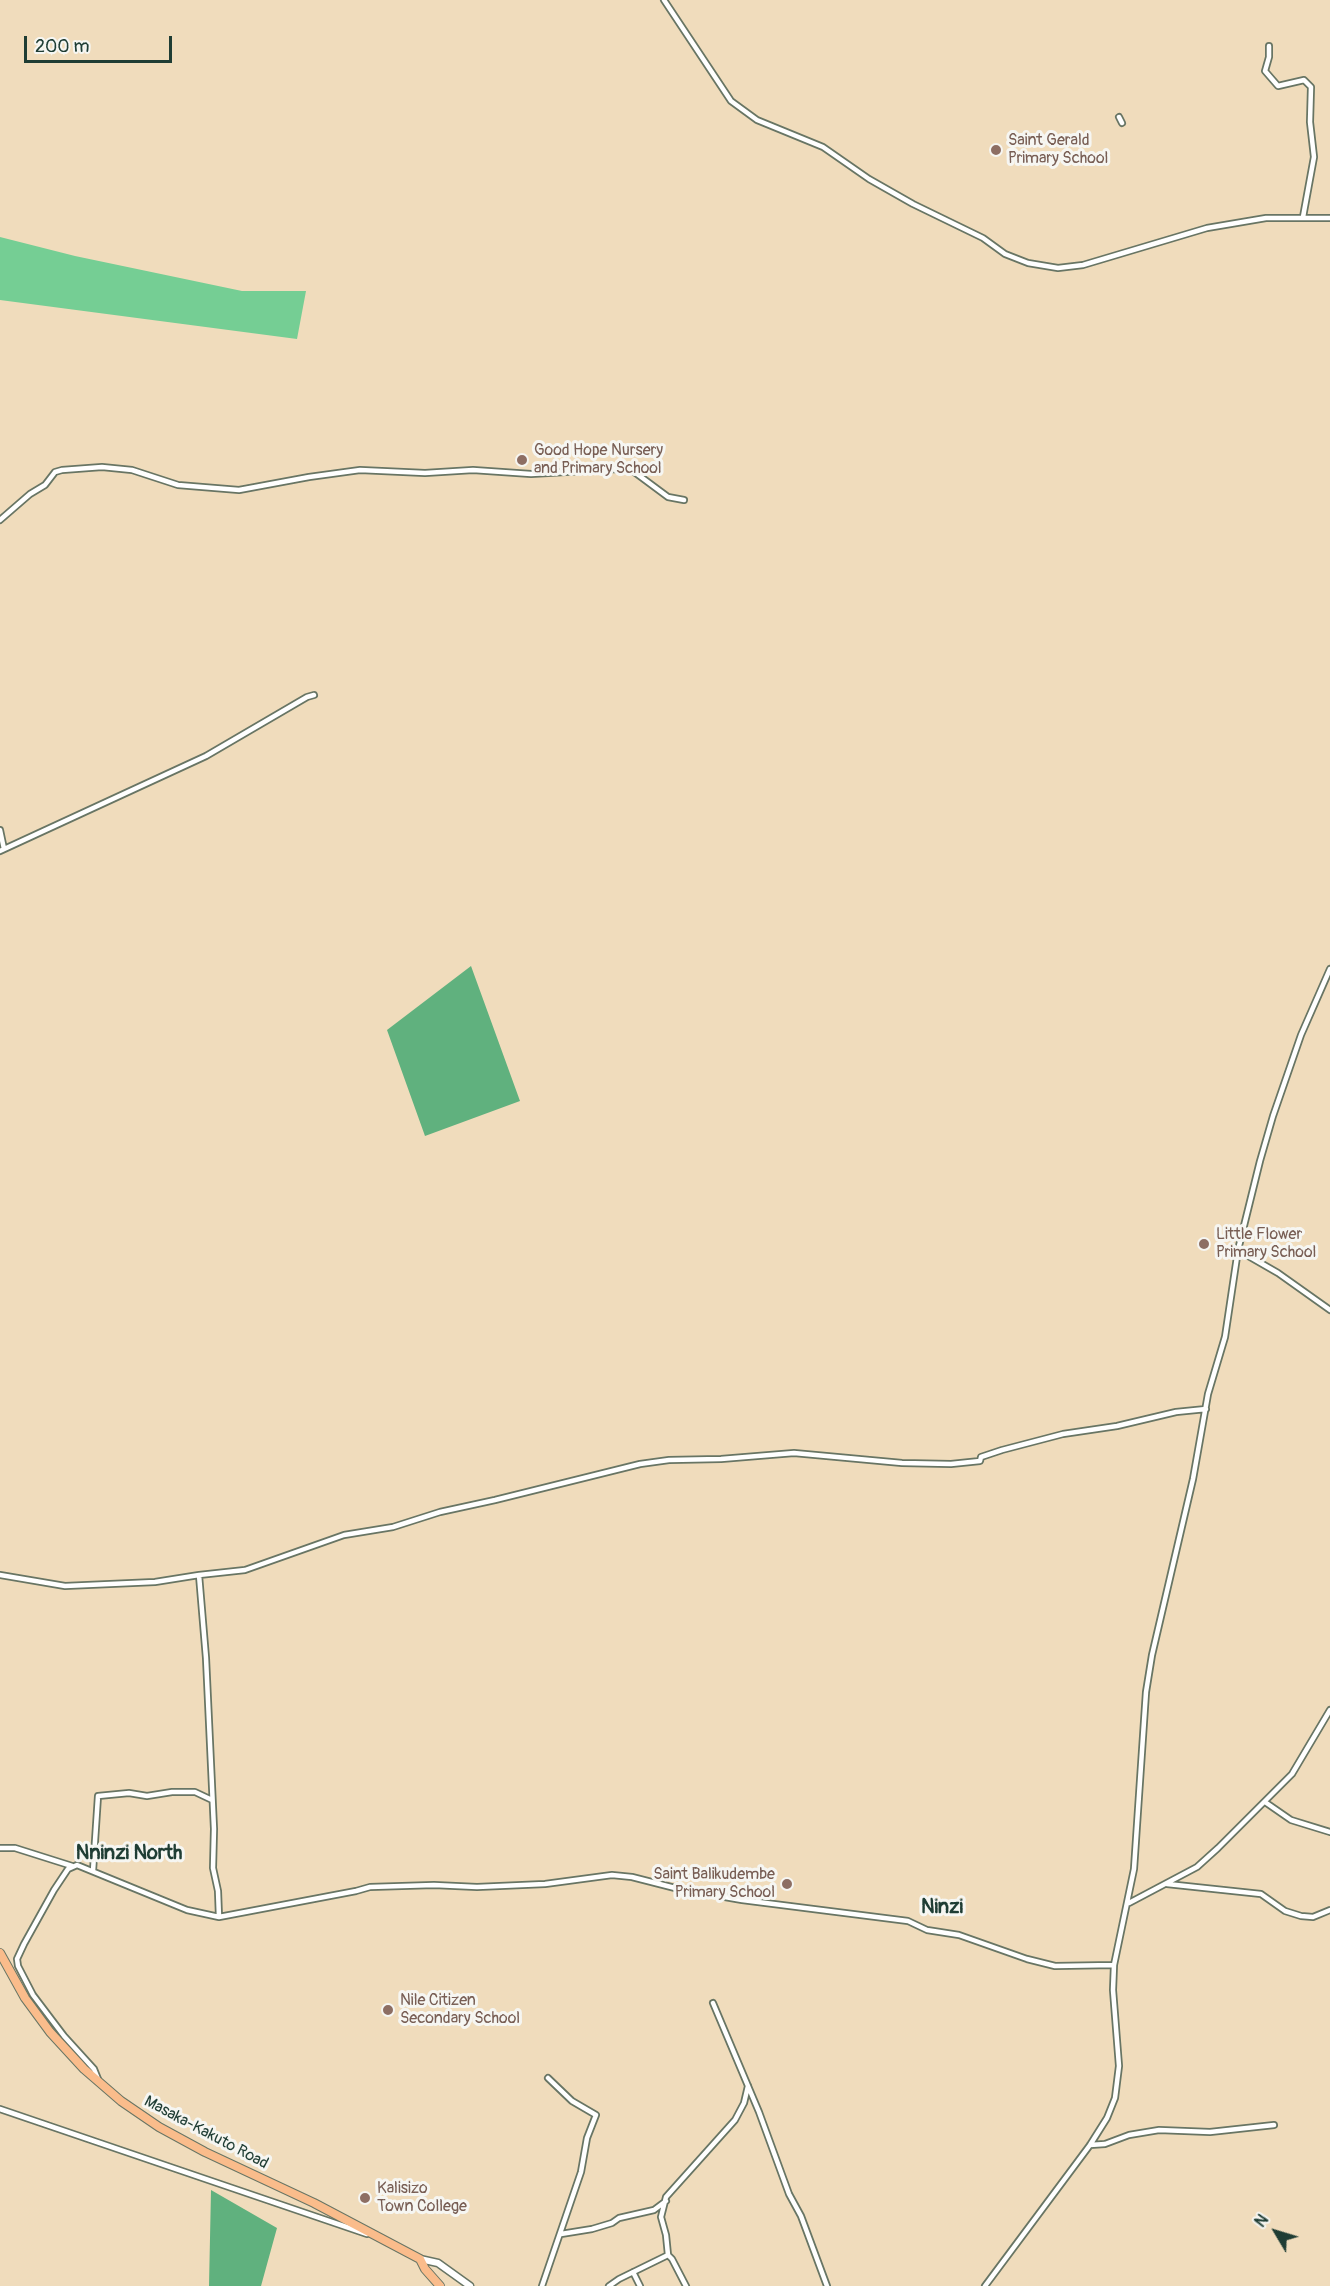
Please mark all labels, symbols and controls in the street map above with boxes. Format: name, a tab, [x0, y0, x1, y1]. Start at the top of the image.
scale bar	[27, 24, 176, 62]
text: 200 m	[35, 35, 90, 58]
place label: Saint Gerald Primary School	[1008, 131, 1108, 169]
marker: Saint Gerald Primary School	[989, 143, 1003, 157]
place label: Good Hope Nursery and Primary School	[534, 441, 663, 479]
marker: Good Hope Nursery and Primary School	[515, 453, 529, 467]
place label: Little Flower Primary School	[1216, 1225, 1316, 1263]
marker: Little Flower Primary School	[1197, 1237, 1211, 1251]
district label: Nninzi North	[76, 1842, 182, 1866]
place label: Saint Balikudembe Primary School	[653, 1865, 775, 1903]
marker: Saint Balikudembe Primary School	[780, 1877, 794, 1891]
district label: Ninzi	[921, 1896, 963, 1920]
place label: Nile Citizen Secondary School	[400, 1991, 520, 2029]
marker: Nile Citizen Secondary School	[381, 2003, 395, 2017]
street label: Masaka-Kakuto Road	[141, 2092, 271, 2174]
place label: Kalisizo Town College	[377, 2179, 467, 2217]
marker: Kalisizo Town College	[358, 2191, 372, 2205]
north arrow	[1246, 2202, 1306, 2262]
text: N	[1251, 2211, 1273, 2231]

